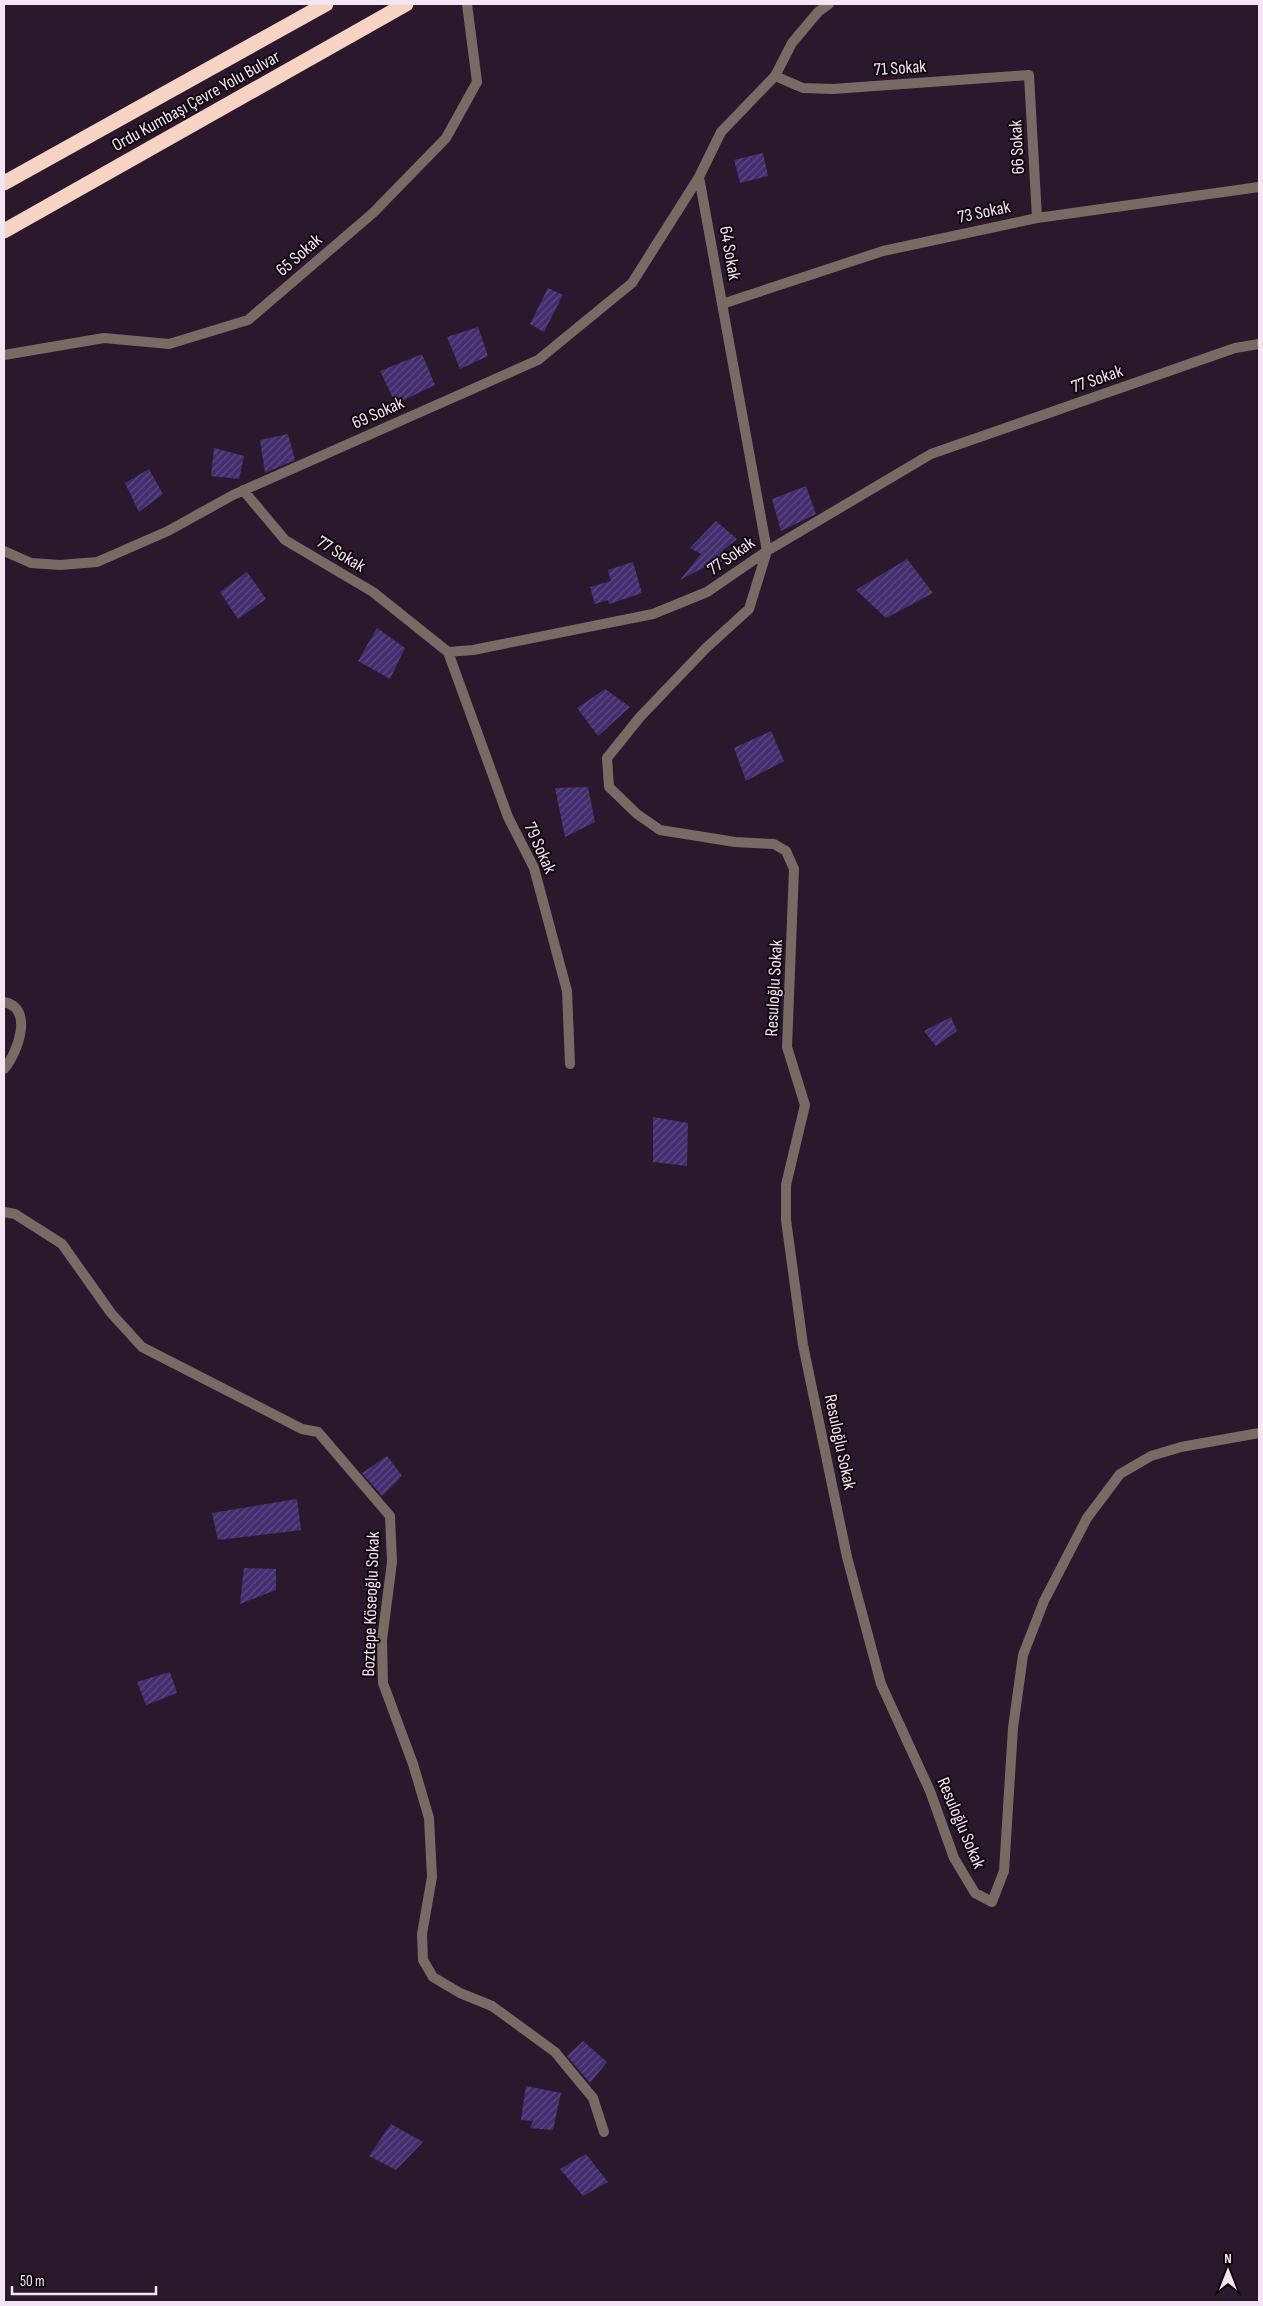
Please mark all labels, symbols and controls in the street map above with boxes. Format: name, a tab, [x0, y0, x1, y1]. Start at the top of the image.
street label: Ordu Kumbaşı Çevre Yolu Bulvar	[108, 46, 284, 156]
street label: 71 Sokak	[873, 56, 927, 80]
street label: 66 Sokak	[1005, 119, 1029, 175]
street label: 73 Sokak	[956, 196, 1012, 228]
street label: 64 Sokak	[715, 224, 745, 282]
street label: 65 Sokak	[272, 229, 326, 281]
street label: 77 Sokak	[1068, 360, 1126, 398]
street label: 69 Sokak	[349, 392, 407, 434]
street label: 77 Sokak	[313, 531, 369, 577]
street label: 77 Sokak	[703, 532, 759, 580]
street label: 79 Sokak	[519, 819, 561, 877]
street label: Resuloğlu Sokak	[761, 939, 787, 1037]
street label: Resuloğlu Sokak	[820, 1392, 860, 1492]
street label: Boztepe Köseoğlu Sokak	[358, 1531, 384, 1677]
street label: Resuloğlu Sokak	[932, 1774, 990, 1872]
north arrow	[1203, 2246, 1253, 2296]
text: N	[1224, 2250, 1232, 2267]
scale bar	[12, 2264, 156, 2296]
text: 50 m	[20, 2272, 45, 2291]

